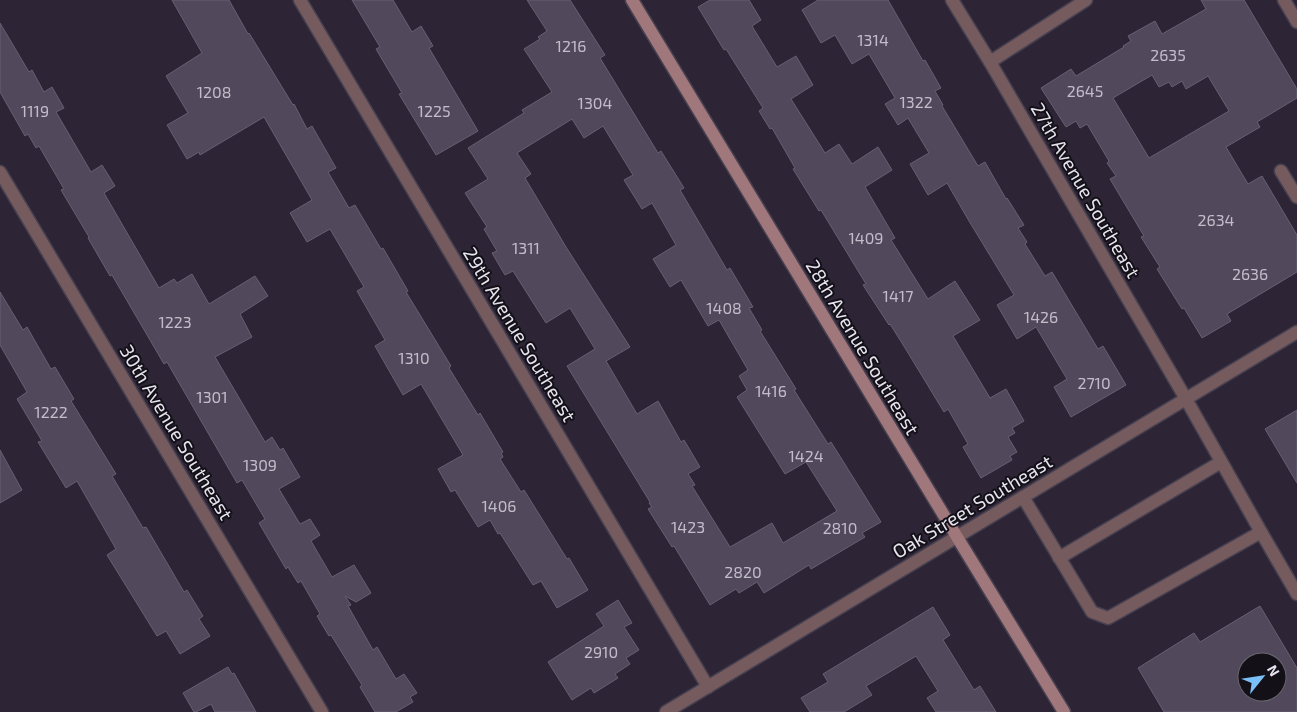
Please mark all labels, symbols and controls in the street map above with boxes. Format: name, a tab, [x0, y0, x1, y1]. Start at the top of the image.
house number: 1314	[857, 30, 889, 49]
house number: 1216	[556, 36, 586, 55]
house number: 2635	[1150, 45, 1186, 64]
house number: 2645	[1067, 81, 1103, 100]
house number: 1208	[197, 82, 231, 101]
house number: 1322	[899, 92, 933, 111]
house number: 1304	[578, 93, 613, 112]
street label: 27th Avenue Southeast	[1026, 98, 1146, 282]
house number: 1119	[21, 101, 49, 120]
house number: 1225	[418, 101, 450, 120]
house number: 2634	[1198, 210, 1235, 229]
house number: 1409	[848, 228, 884, 247]
house number: 1311	[512, 238, 540, 257]
street label: 29th Avenue Southeast	[459, 243, 581, 425]
street label: 28th Avenue Southeast	[802, 255, 924, 439]
house number: 2636	[1232, 264, 1268, 283]
house number: 1417	[883, 286, 913, 305]
house number: 1408	[706, 298, 742, 317]
house number: 1426	[1024, 307, 1058, 326]
house number: 1223	[158, 312, 192, 331]
street label: 30th Avenue Southeast	[116, 340, 238, 524]
house number: 1310	[398, 348, 430, 367]
house number: 2710	[1077, 373, 1111, 392]
house number: 1416	[755, 381, 787, 400]
house number: 1301	[196, 387, 228, 406]
house number: 1222	[34, 402, 68, 421]
house number: 1424	[788, 446, 824, 465]
street label: Oak Street Southeast	[888, 449, 1056, 563]
house number: 1309	[243, 455, 277, 474]
house number: 1406	[481, 496, 517, 515]
house number: 1423	[671, 517, 705, 536]
house number: 2810	[823, 518, 857, 537]
house number: 2820	[724, 562, 762, 581]
house number: 2910	[584, 642, 618, 661]
north arrow	[1237, 652, 1287, 702]
text: N	[1264, 662, 1284, 679]

